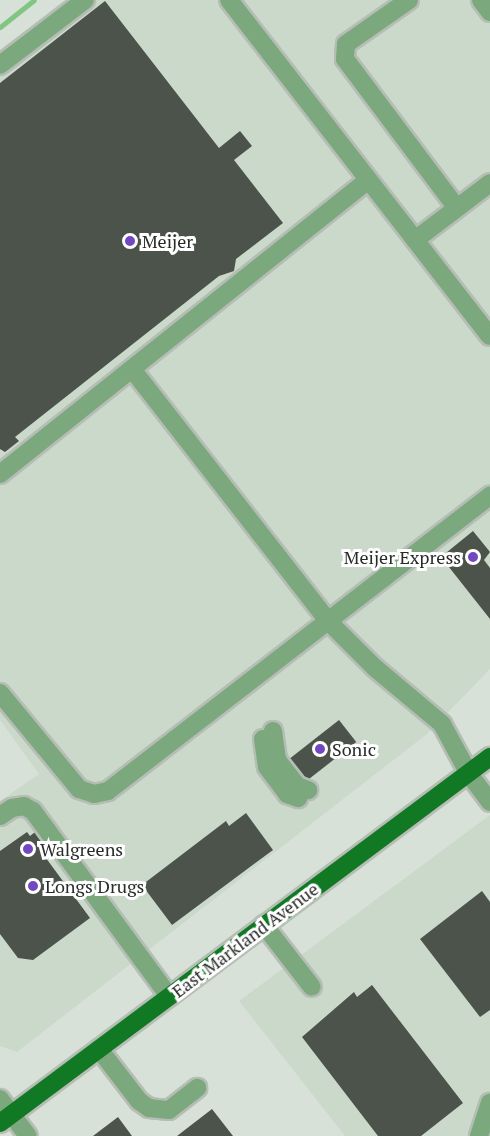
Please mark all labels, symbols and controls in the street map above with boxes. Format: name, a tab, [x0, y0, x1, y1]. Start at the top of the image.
place label: Meijer	[142, 230, 193, 252]
marker: Meijer	[123, 234, 137, 248]
place label: Meijer Express	[344, 546, 461, 568]
marker: Meijer Express	[466, 550, 480, 564]
place label: Sonic	[332, 738, 376, 760]
marker: Sonic	[313, 742, 327, 756]
place label: Walgreens	[40, 838, 123, 860]
marker: Walgreens	[21, 842, 35, 856]
place label: Longs Drugs	[45, 875, 144, 897]
street label: East Markland Avenue	[168, 878, 322, 1002]
marker: Longs Drugs	[26, 879, 40, 893]

